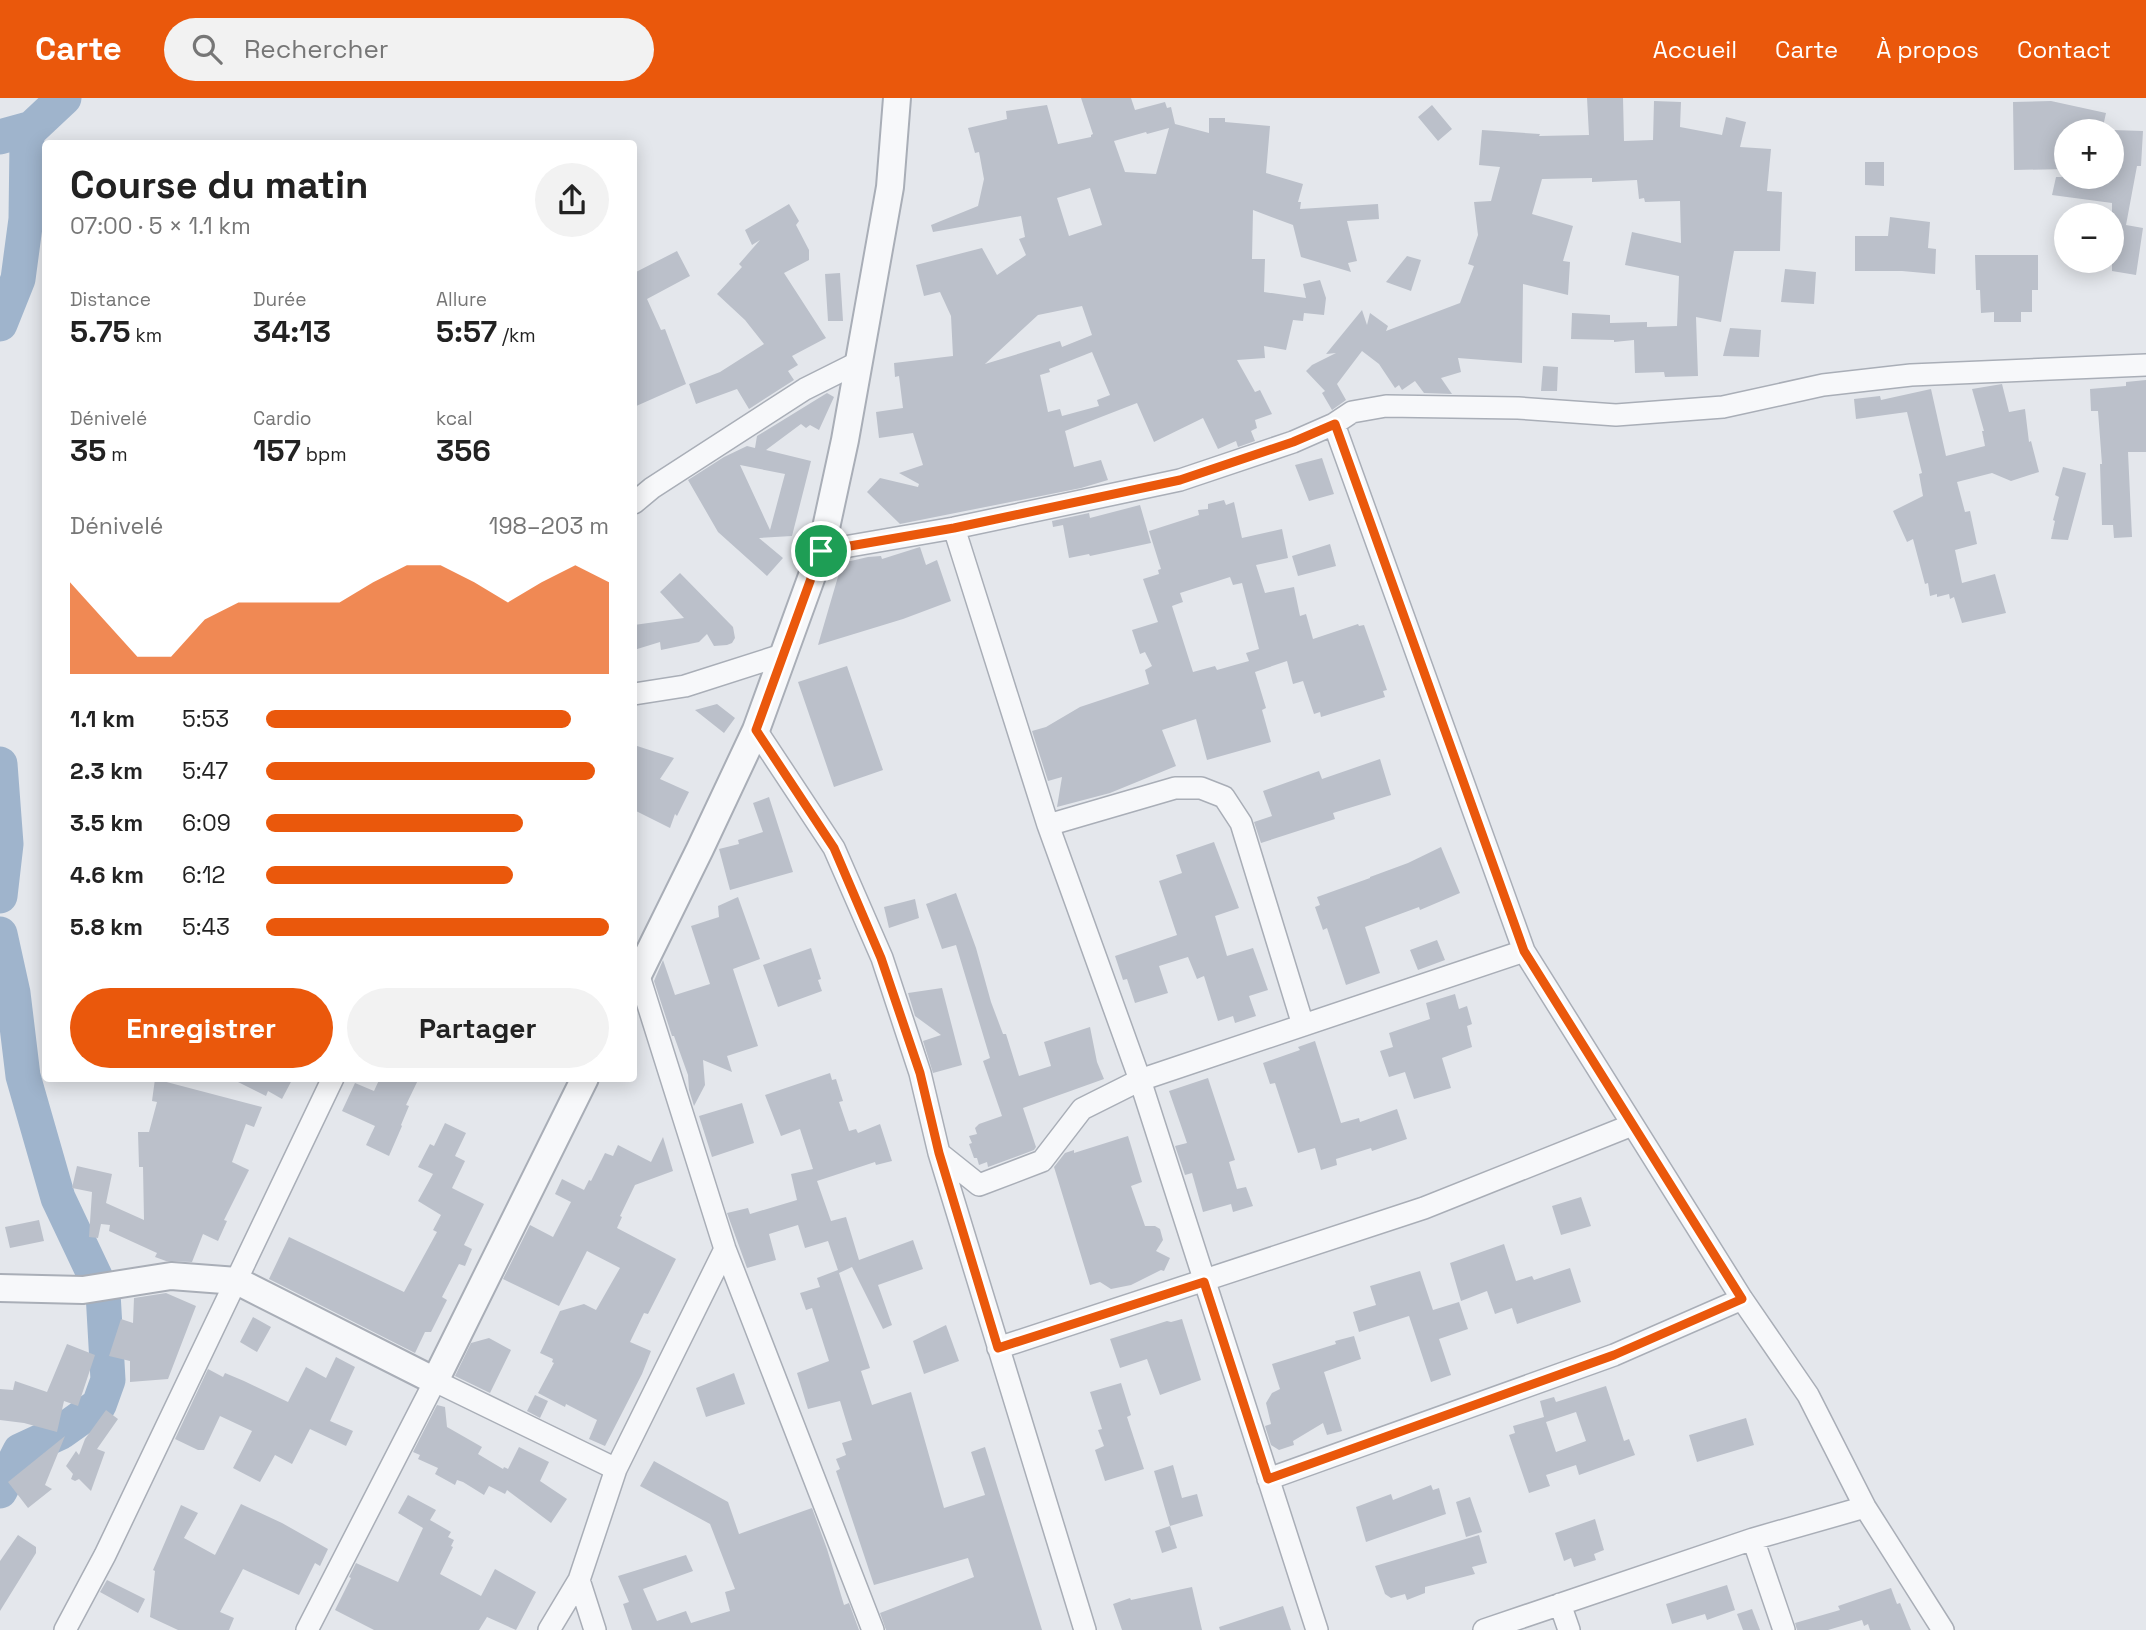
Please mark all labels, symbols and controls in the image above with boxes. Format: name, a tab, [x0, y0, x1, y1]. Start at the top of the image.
search box	[164, 18, 654, 81]
text: Carte	[35, 28, 122, 70]
icon: search	[188, 30, 226, 68]
text: Rechercher	[244, 32, 389, 66]
text: Accueil	[1653, 34, 1737, 65]
text: Carte	[1775, 34, 1838, 65]
text: À propos	[1876, 34, 1979, 65]
text: Contact	[2017, 34, 2111, 65]
map controls	[2054, 119, 2124, 273]
button: +	[2054, 119, 2124, 189]
text: Course du matin	[70, 161, 368, 209]
button: share	[535, 163, 609, 237]
button: −	[2054, 203, 2124, 273]
text: 07:00 · 5 × 1.1 km	[70, 211, 251, 241]
text: Distance	[70, 287, 151, 312]
text: Durée	[253, 287, 307, 312]
text: Allure	[436, 287, 487, 312]
text: 5.75	[70, 312, 131, 351]
text: 34:13	[253, 312, 331, 351]
text: 5:57	[436, 312, 497, 351]
text: km	[131, 323, 162, 348]
text: /km	[497, 323, 536, 348]
text: Dénivelé	[70, 406, 147, 431]
text: Cardio	[253, 406, 312, 431]
text: kcal	[436, 406, 473, 431]
text: 35	[70, 431, 106, 470]
text: 157	[253, 431, 301, 470]
text: 356	[436, 431, 491, 470]
text: m	[106, 442, 127, 467]
text: bpm	[301, 442, 347, 467]
text: Dénivelé	[70, 511, 163, 541]
text: 198–203 m	[489, 511, 609, 541]
pin	[791, 521, 851, 581]
icon: arrive	[802, 532, 840, 570]
text: 1.1 km	[70, 704, 135, 734]
text: 5:53	[182, 704, 229, 734]
text: 2.3 km	[70, 756, 143, 786]
text: 5:47	[182, 756, 228, 786]
text: 3.5 km	[70, 808, 143, 838]
text: 6:09	[182, 808, 231, 838]
text: 4.6 km	[70, 860, 144, 890]
text: 6:12	[182, 860, 225, 890]
text: 5.8 km	[70, 912, 143, 942]
text: 5:43	[182, 912, 230, 942]
button: Enregistrer	[70, 988, 333, 1068]
button: Partager	[347, 988, 609, 1068]

